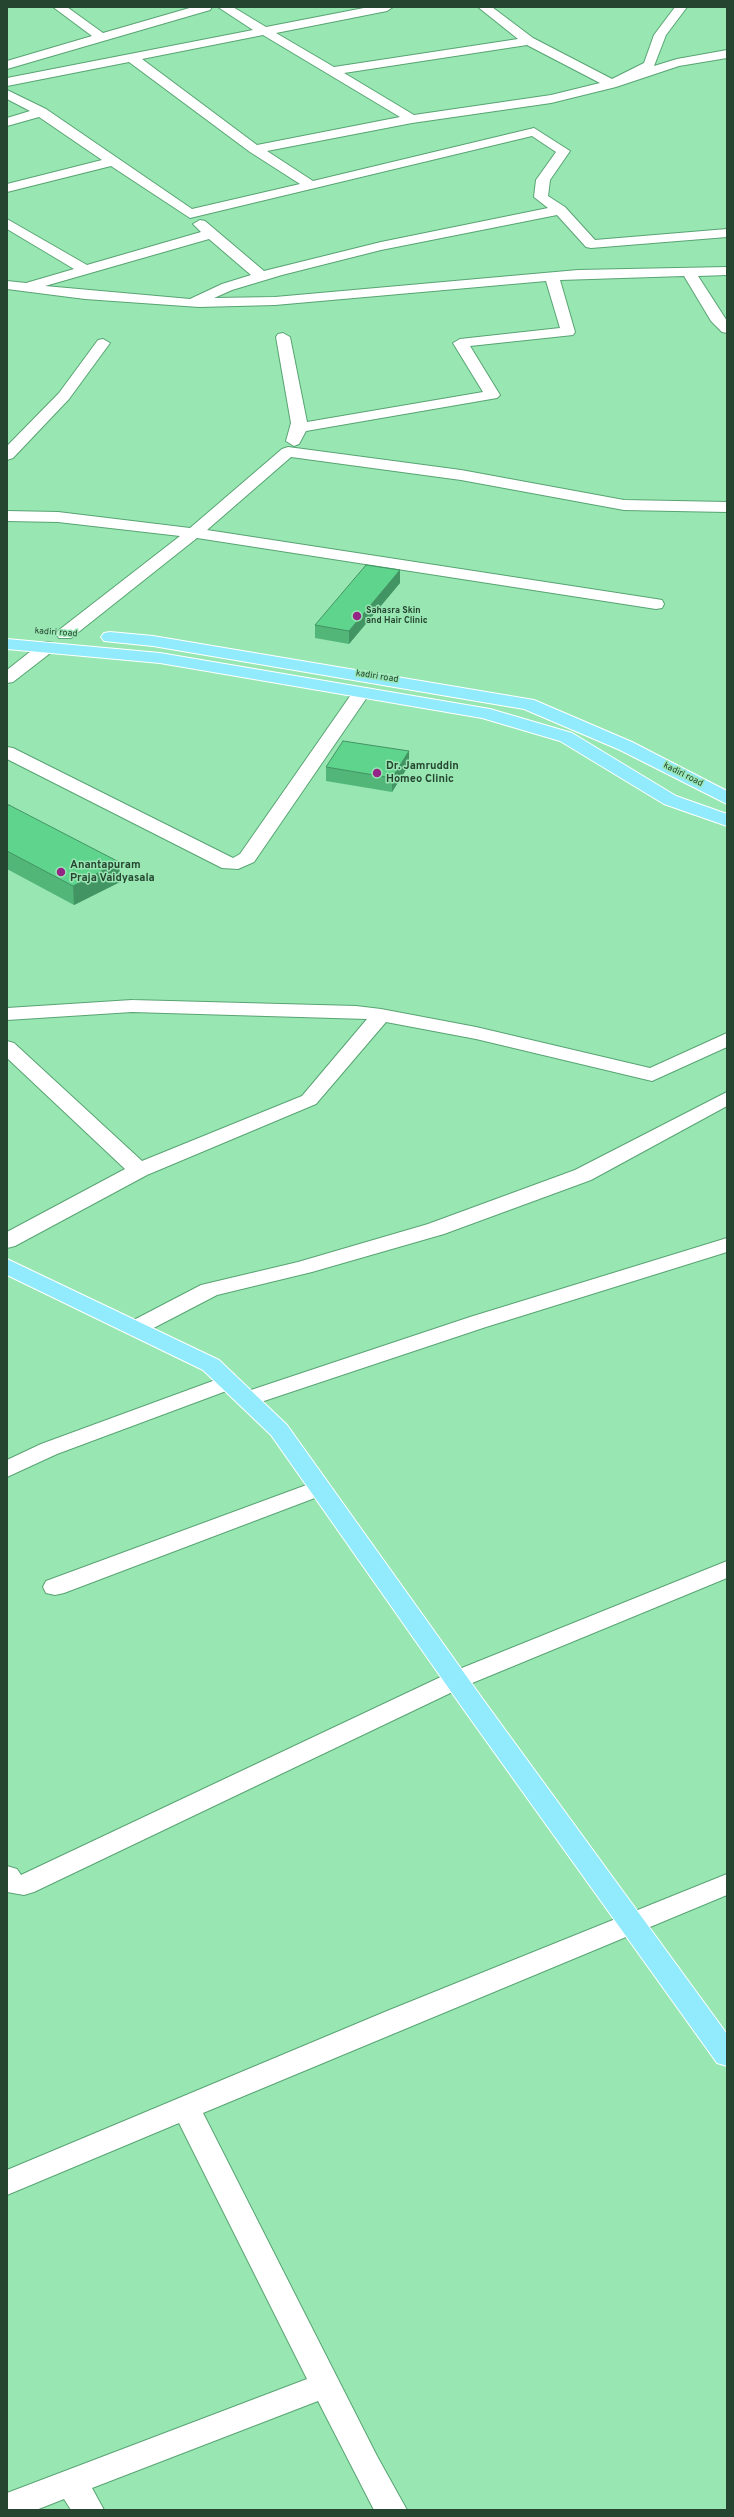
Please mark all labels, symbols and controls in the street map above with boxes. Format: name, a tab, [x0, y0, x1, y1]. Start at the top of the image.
place label: Sahasra Skin and Hair Clinic	[366, 606, 428, 627]
marker: Sahasra Skin and Hair Clinic	[351, 610, 363, 622]
street label: kadiri road	[34, 626, 78, 640]
street label: kadiri road	[355, 668, 399, 686]
place label: Dr. Jamruddin Homeo Clinic	[386, 760, 459, 786]
street label: kadiri road	[661, 760, 705, 790]
marker: Dr. Jamruddin Homeo Clinic	[371, 767, 383, 779]
place label: Anantapuram Praja Vaidyasala	[70, 859, 155, 885]
marker: Anantapuram Praja Vaidyasala	[55, 866, 67, 878]

